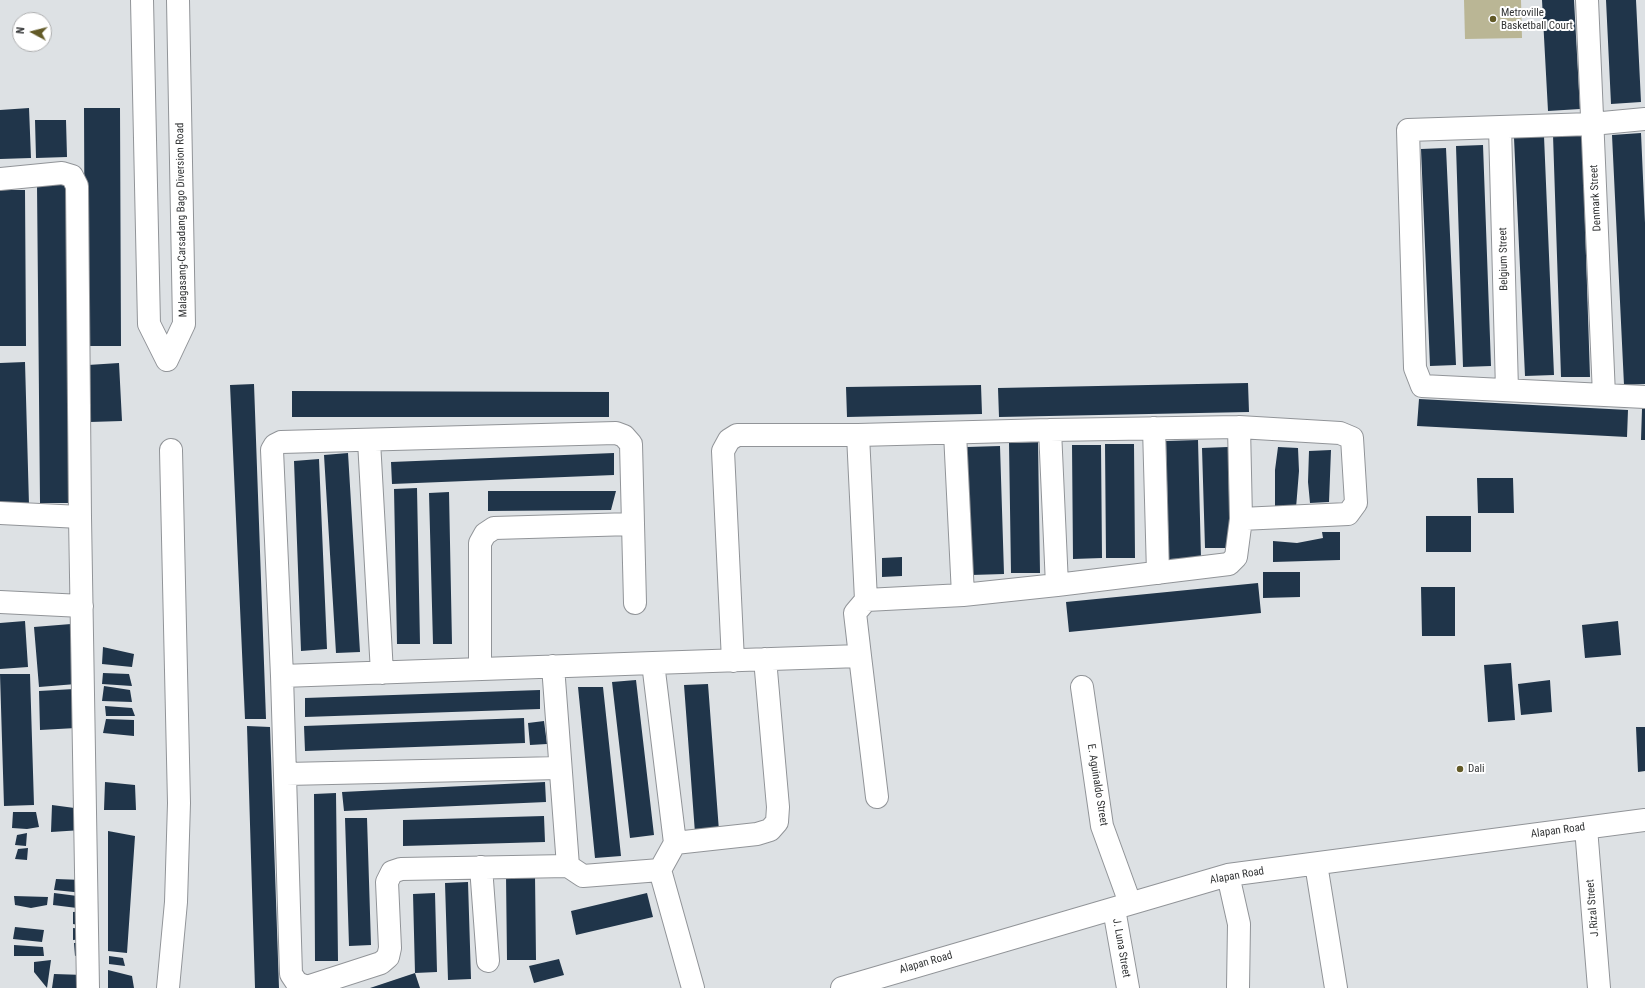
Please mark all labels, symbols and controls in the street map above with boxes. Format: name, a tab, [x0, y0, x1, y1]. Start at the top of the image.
place label: Metroville Basketball Court	[1501, 6, 1573, 32]
north arrow	[12, 12, 52, 52]
marker: Metroville Basketball Court	[1488, 14, 1498, 24]
text: N	[14, 26, 27, 35]
street label: Malagasang-Carsadang Bago Diversion Road	[174, 123, 190, 317]
street label: Denmark Street	[1588, 164, 1604, 232]
street label: Belgium Street	[1497, 227, 1511, 291]
street label: E. Aguinaldo Street	[1084, 743, 1110, 827]
place label: Dali	[1468, 762, 1485, 776]
marker: Dali	[1455, 764, 1465, 774]
street label: Alapan Road	[1530, 821, 1586, 841]
street label: Alapan Road	[1209, 865, 1265, 887]
street label: J.Rizal Street	[1584, 879, 1602, 937]
street label: J. Luna Street	[1109, 917, 1133, 979]
street label: Alapan Road	[898, 949, 954, 977]

